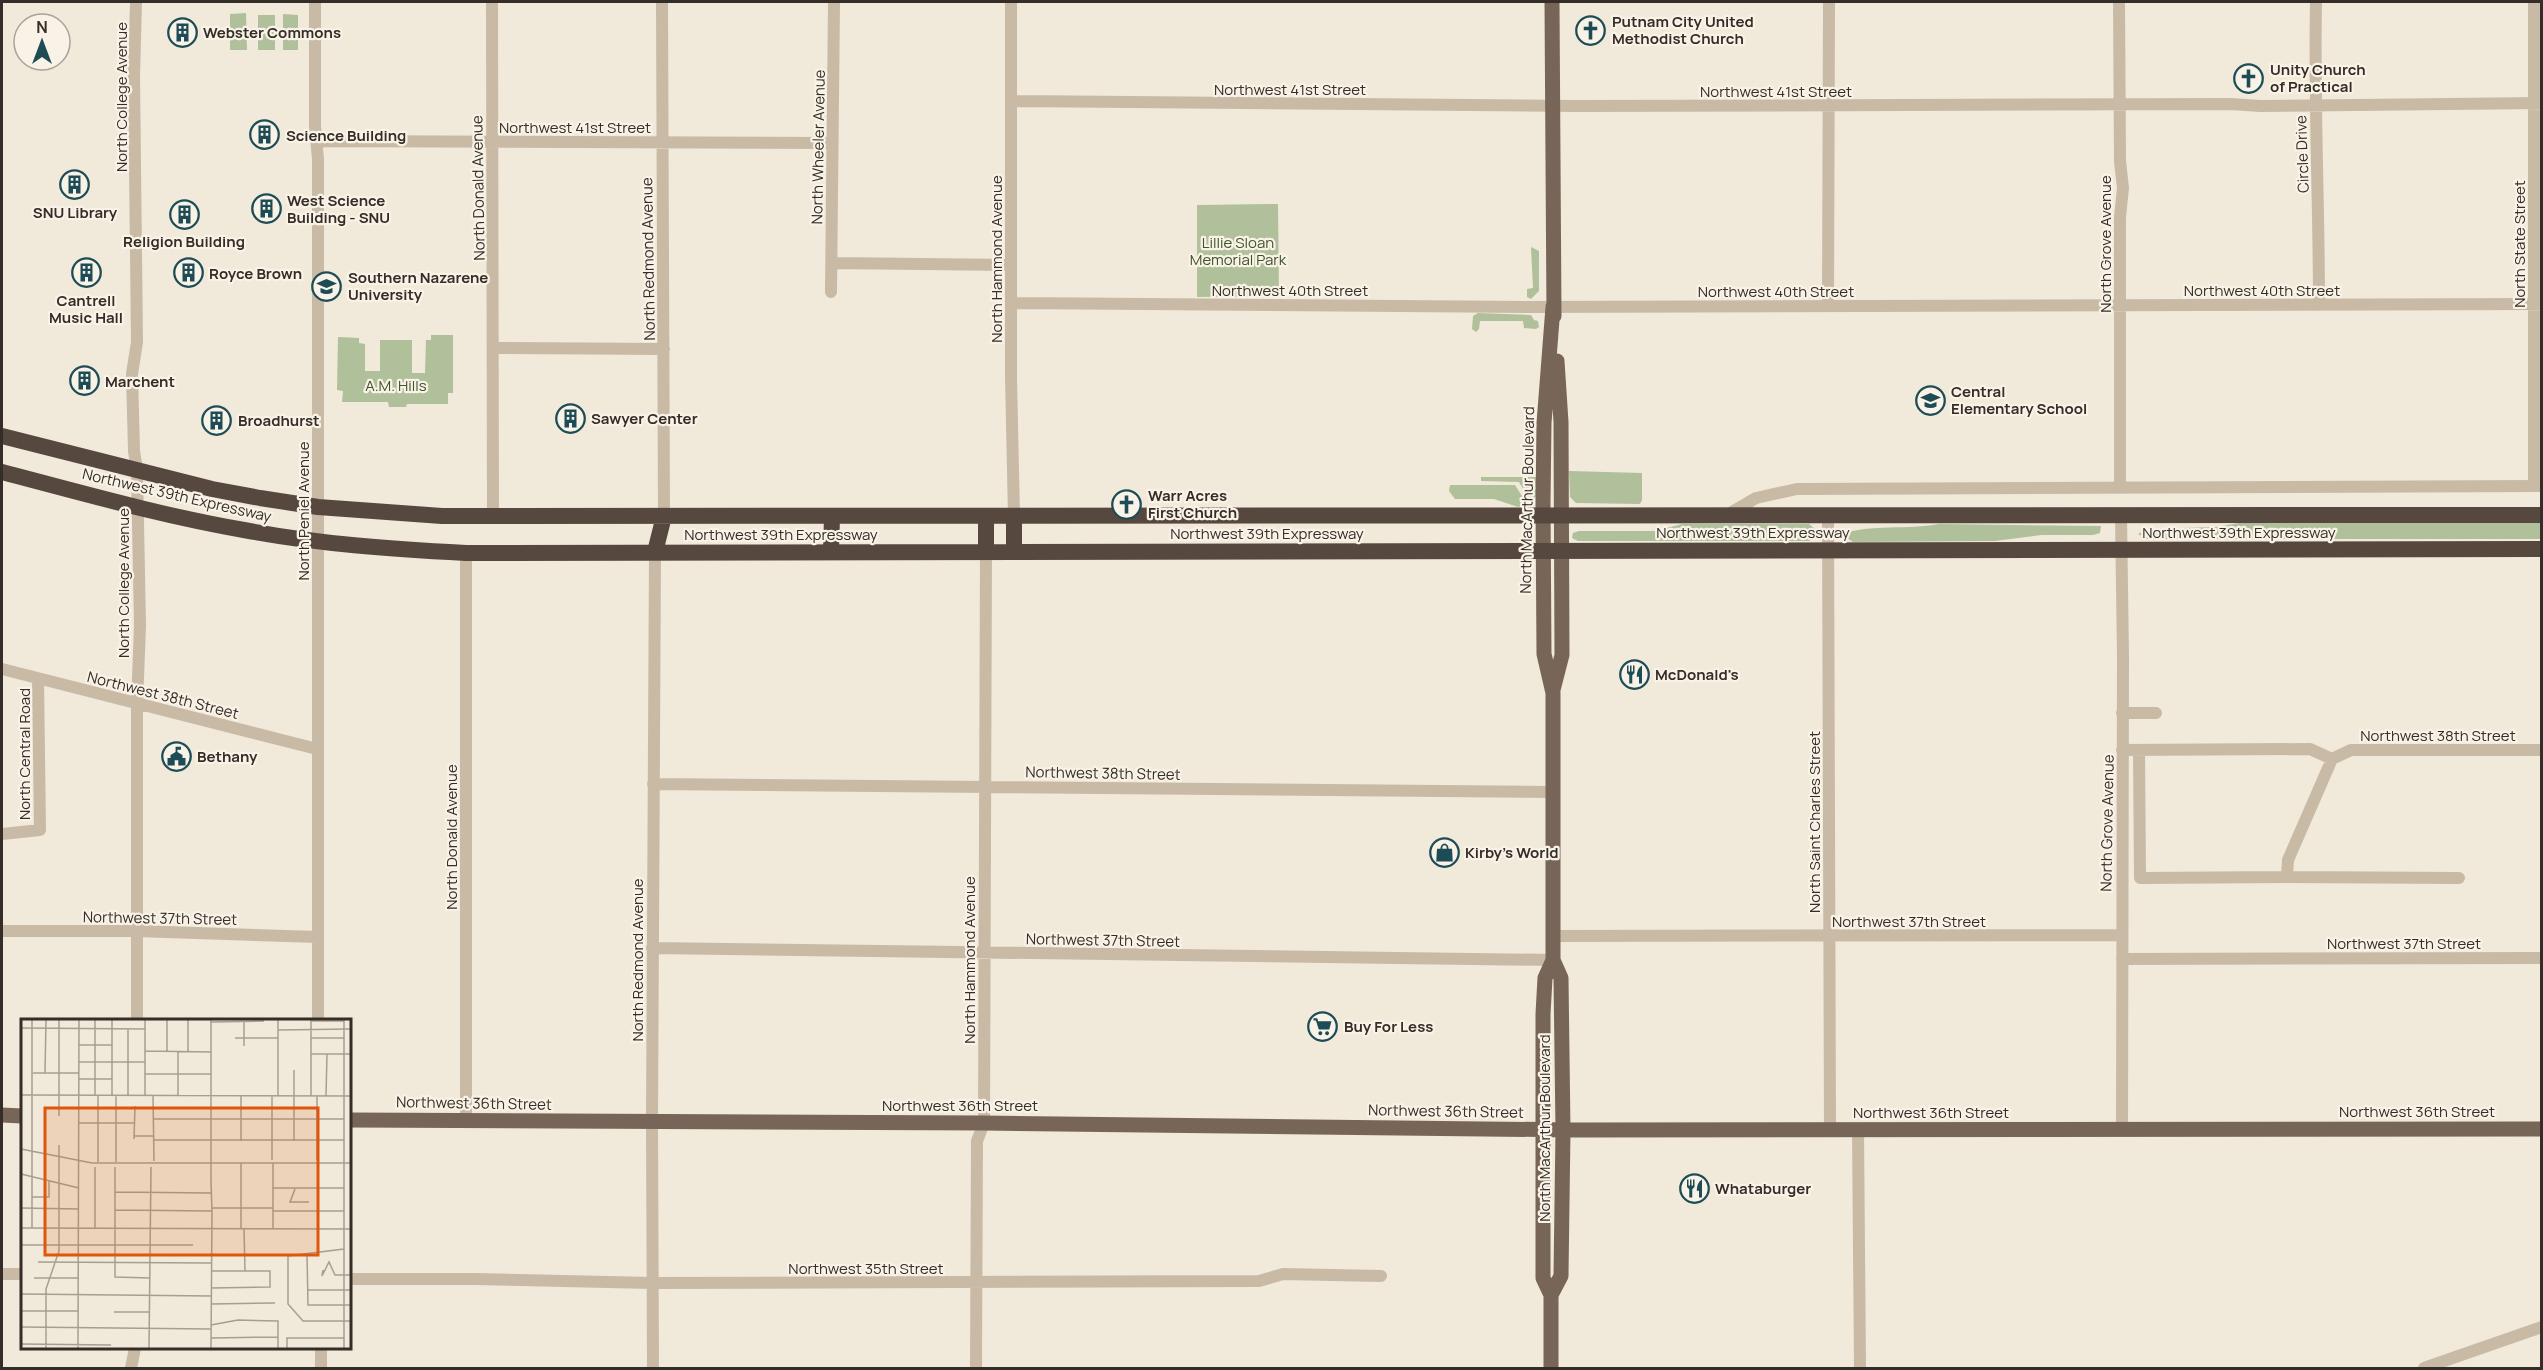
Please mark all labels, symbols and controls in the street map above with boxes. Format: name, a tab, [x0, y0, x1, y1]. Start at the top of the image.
place label: Putnam City United Methodist Church	[1612, 11, 1754, 49]
north arrow	[12, 12, 72, 72]
church icon: Putnam City United Methodist Church	[1575, 14, 1607, 46]
text: N	[36, 16, 48, 38]
building icon: Webster Commons	[166, 16, 198, 48]
street label: North College Avenue	[111, 22, 132, 172]
place label: Webster Commons	[203, 22, 341, 43]
place label: Unity Church of Practical	[2270, 59, 2366, 97]
church icon: Unity Church of Practical	[2233, 62, 2265, 94]
street label: North Wheeler Avenue	[806, 69, 830, 225]
street label: Northwest 41st Street	[1214, 79, 1366, 100]
street label: Northwest 41st Street	[1700, 81, 1852, 102]
street label: Circle Drive	[2290, 114, 2314, 193]
street label: North Donald Avenue	[466, 115, 490, 261]
street label: Northwest 41st Street	[499, 117, 651, 138]
building icon: Science Building	[249, 119, 281, 151]
place label: Science Building	[286, 125, 406, 146]
building icon: SNU Library	[59, 169, 91, 201]
street label: North Hammond Avenue	[986, 175, 1007, 343]
street label: North Grove Avenue	[2095, 175, 2116, 313]
street label: North Redmond Avenue	[636, 177, 660, 341]
street label: North State Street	[2509, 180, 2530, 308]
place label: West Science Building - SNU	[287, 190, 390, 228]
building icon: West Science Building - SNU	[250, 193, 282, 225]
building icon: Religion Building	[168, 198, 200, 230]
place label: SNU Library	[33, 202, 118, 223]
place label: Religion Building	[123, 231, 245, 252]
park label: Lillie Sloan Memorial Park	[1190, 232, 1287, 270]
building icon: Cantrell Music Hall	[70, 257, 102, 289]
building icon: Royce Brown	[172, 257, 204, 289]
place label: Royce Brown	[209, 263, 302, 284]
place label: Southern Nazarene University	[348, 267, 488, 305]
school or university icon: Southern Nazarene University	[311, 270, 343, 302]
street label: Northwest 40th Street	[1212, 280, 1368, 301]
street label: Northwest 40th Street	[2184, 280, 2340, 301]
street label: Northwest 40th Street	[1698, 281, 1854, 302]
place label: Cantrell Music Hall	[49, 290, 123, 328]
building icon: Marchent	[68, 365, 100, 397]
place label: Marchent	[105, 371, 175, 392]
park label: A.M. Hills	[365, 375, 427, 396]
place label: Central Elementary School	[1951, 381, 2087, 419]
school or university icon: Central Elementary School	[1914, 384, 1946, 416]
building icon: Sawyer Center	[554, 402, 586, 434]
building icon: Broadhurst	[201, 404, 233, 436]
street label: North MacArthur Boulevard	[1515, 406, 1539, 594]
place label: Sawyer Center	[591, 408, 698, 429]
place label: Broadhurst	[238, 410, 320, 431]
street label: North Peniel Avenue	[293, 441, 314, 581]
street label: Northwest 39th Expressway	[80, 463, 274, 527]
place label: Warr Acres First Church	[1148, 485, 1237, 523]
church icon: Warr Acres First Church	[1111, 488, 1143, 520]
street label: North College Avenue	[113, 508, 134, 658]
street label: Northwest 39th Expressway	[1656, 522, 1850, 543]
street label: Northwest 39th Expressway	[2142, 522, 2336, 543]
street label: Northwest 39th Expressway	[1170, 523, 1364, 544]
street label: Northwest 39th Expressway	[684, 524, 878, 545]
restaurant icon: McDonald's	[1618, 658, 1650, 690]
place label: McDonald's	[1655, 664, 1739, 685]
street label: Northwest 38th Street	[85, 666, 241, 724]
street label: North Central Road	[14, 688, 35, 820]
street label: Northwest 38th Street	[2360, 725, 2516, 746]
street label: North Saint Charles Street	[1804, 731, 1825, 913]
public building icon: Bethany	[160, 740, 192, 772]
place label: Bethany	[197, 746, 258, 767]
street label: North Grove Avenue	[2095, 754, 2119, 892]
street label: Northwest 38th Street	[1025, 761, 1181, 785]
street label: North Donald Avenue	[441, 764, 462, 910]
shop icon: Kirby's World	[1428, 836, 1460, 868]
place label: Kirby's World	[1465, 842, 1559, 863]
street label: North Hammond Avenue	[959, 876, 980, 1044]
street label: North Redmond Avenue	[627, 878, 648, 1042]
street label: Northwest 37th Street	[83, 906, 237, 930]
street label: Northwest 37th Street	[1832, 911, 1986, 932]
street label: Northwest 37th Street	[1026, 928, 1180, 952]
street label: Northwest 37th Street	[2327, 933, 2481, 954]
supermarket icon: Buy For Less	[1307, 1010, 1339, 1042]
place label: Buy For Less	[1344, 1016, 1433, 1037]
inset map	[21, 1019, 351, 1349]
street label: North MacArthur Boulevard	[1534, 1034, 1555, 1222]
street label: Northwest 36th Street	[396, 1091, 552, 1115]
street label: Northwest 36th Street	[882, 1095, 1038, 1116]
street label: Northwest 36th Street	[1368, 1099, 1524, 1123]
street label: Northwest 36th Street	[2339, 1101, 2495, 1122]
street label: Northwest 36th Street	[1853, 1102, 2009, 1123]
restaurant icon: Whataburger	[1678, 1172, 1710, 1204]
place label: Whataburger	[1715, 1178, 1811, 1199]
street label: Northwest 35th Street	[788, 1258, 944, 1279]

